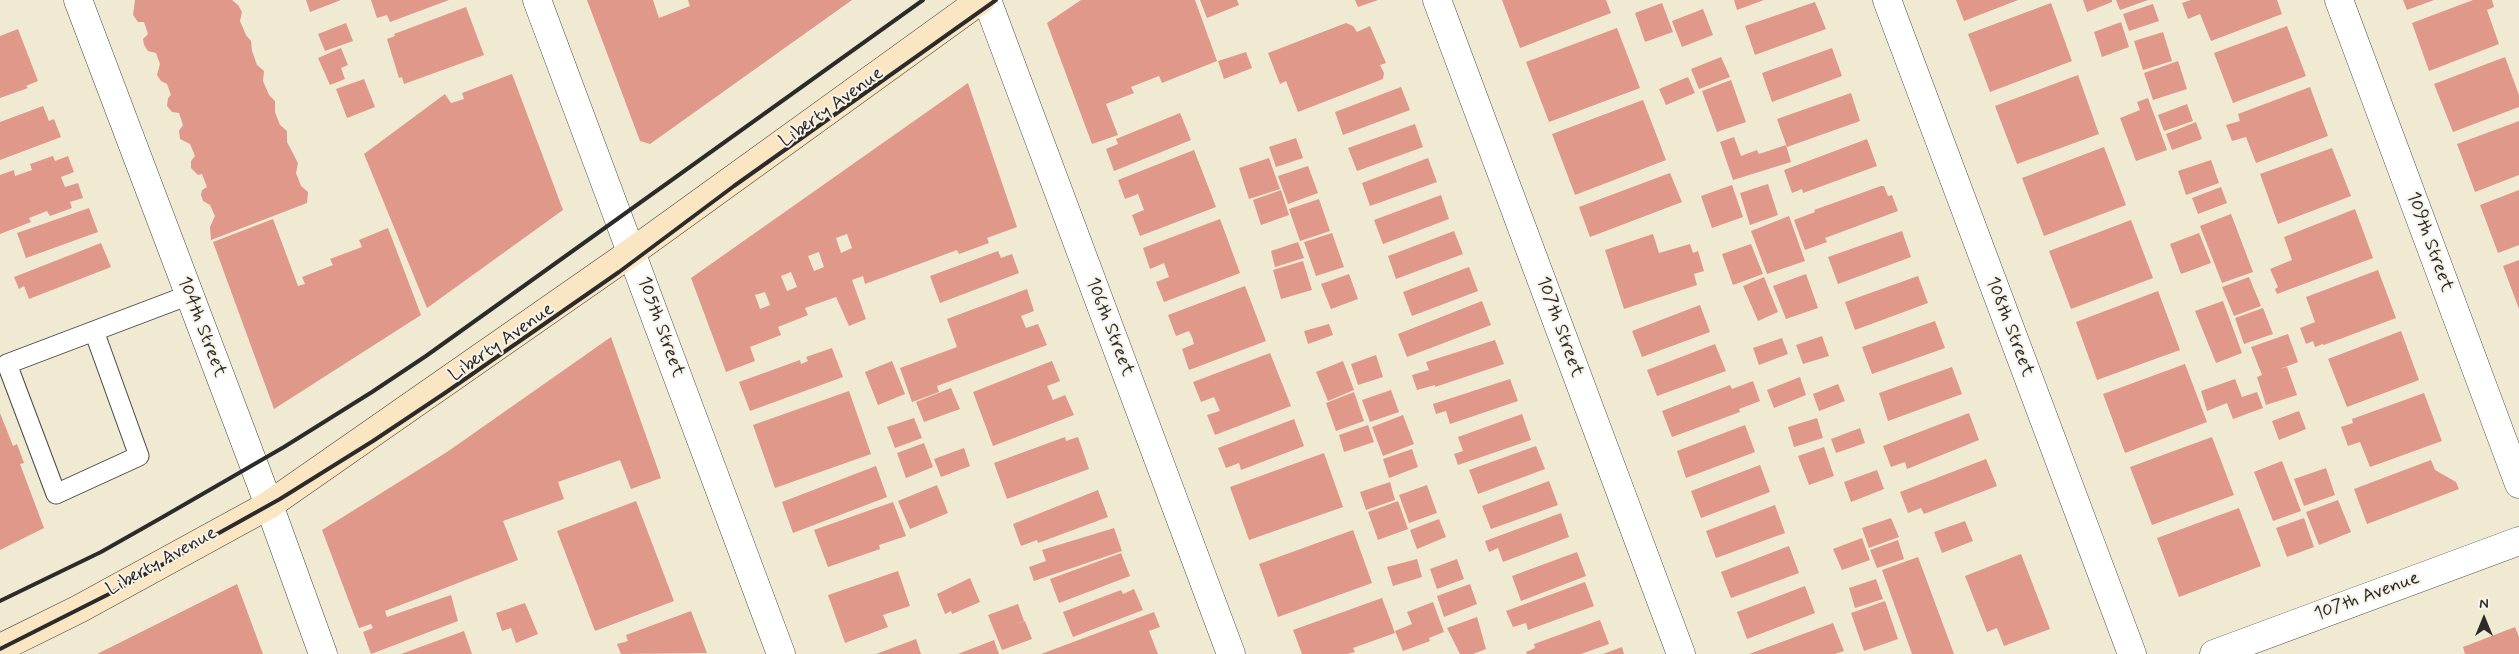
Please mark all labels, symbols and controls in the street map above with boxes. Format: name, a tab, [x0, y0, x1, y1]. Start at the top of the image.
street label: Liberty Avenue	[776, 63, 888, 153]
street label: 109th Street	[2400, 189, 2458, 295]
street label: 104th Street	[171, 273, 231, 381]
street label: 105th Street	[631, 274, 689, 380]
street label: 106th Street	[1080, 274, 1138, 380]
street label: 107th Street	[1530, 274, 1588, 380]
street label: 108th Street	[1980, 274, 2038, 380]
street label: Liberty Avenue	[445, 298, 559, 388]
street label: Liberty Avenue	[103, 522, 221, 602]
street label: 107th Avenue	[2311, 567, 2423, 627]
north arrow	[2459, 594, 2509, 644]
text: N	[2479, 595, 2489, 613]

